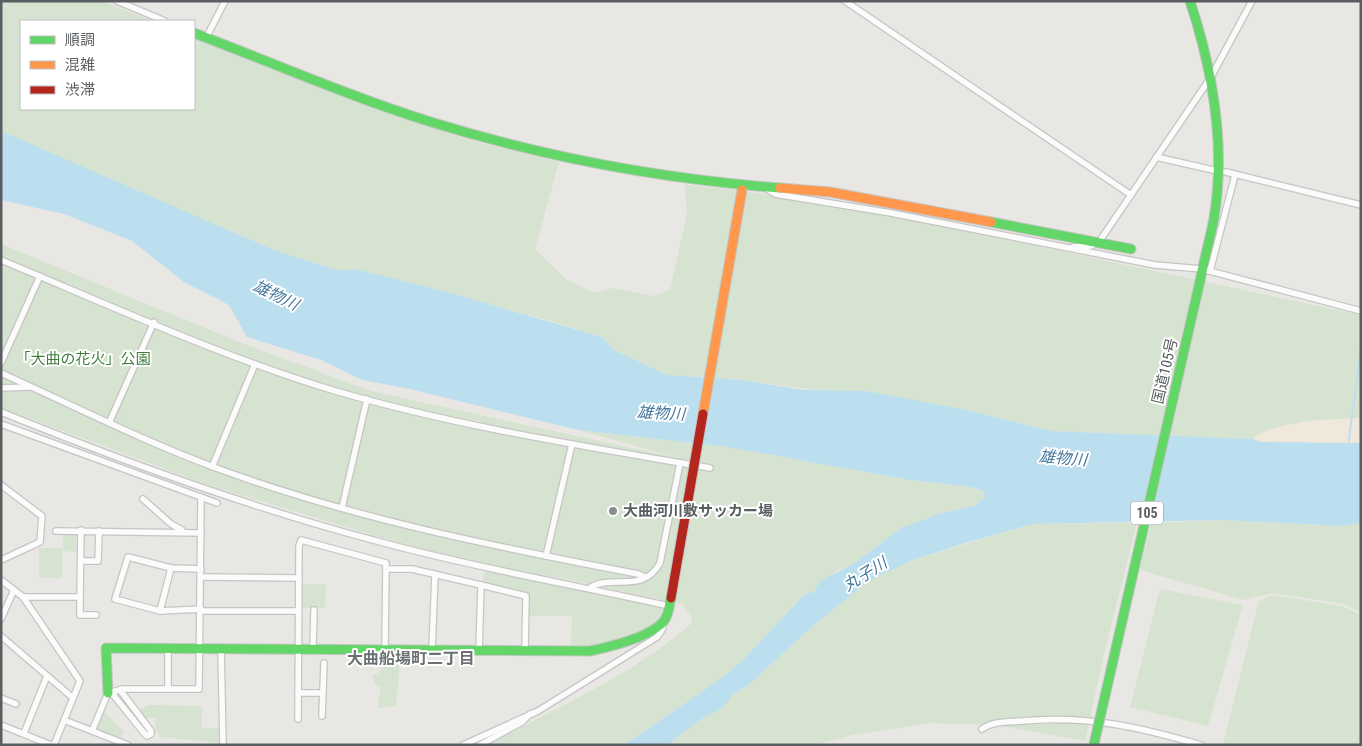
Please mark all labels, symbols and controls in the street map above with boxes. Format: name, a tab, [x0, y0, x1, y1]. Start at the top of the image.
legend	[20, 20, 195, 110]
text: 順調	[65, 31, 95, 49]
text: 混雑	[65, 56, 95, 74]
text: 渋滞	[65, 81, 95, 99]
water label: 雄物川	[250, 276, 304, 315]
street label: 国道105号	[1149, 336, 1181, 406]
park label: 「大曲の花火」公園	[15, 350, 151, 368]
water label: 雄物川	[637, 402, 687, 424]
water label: 雄物川	[1038, 446, 1090, 470]
place label: 大曲河川敷サッカー場	[623, 502, 773, 520]
road number: 105	[1131, 502, 1163, 524]
marker: 大曲河川敷サッカー場	[607, 505, 619, 517]
water label: 丸子川	[840, 552, 892, 595]
district label: 大曲船場町二丁目	[347, 649, 475, 668]

